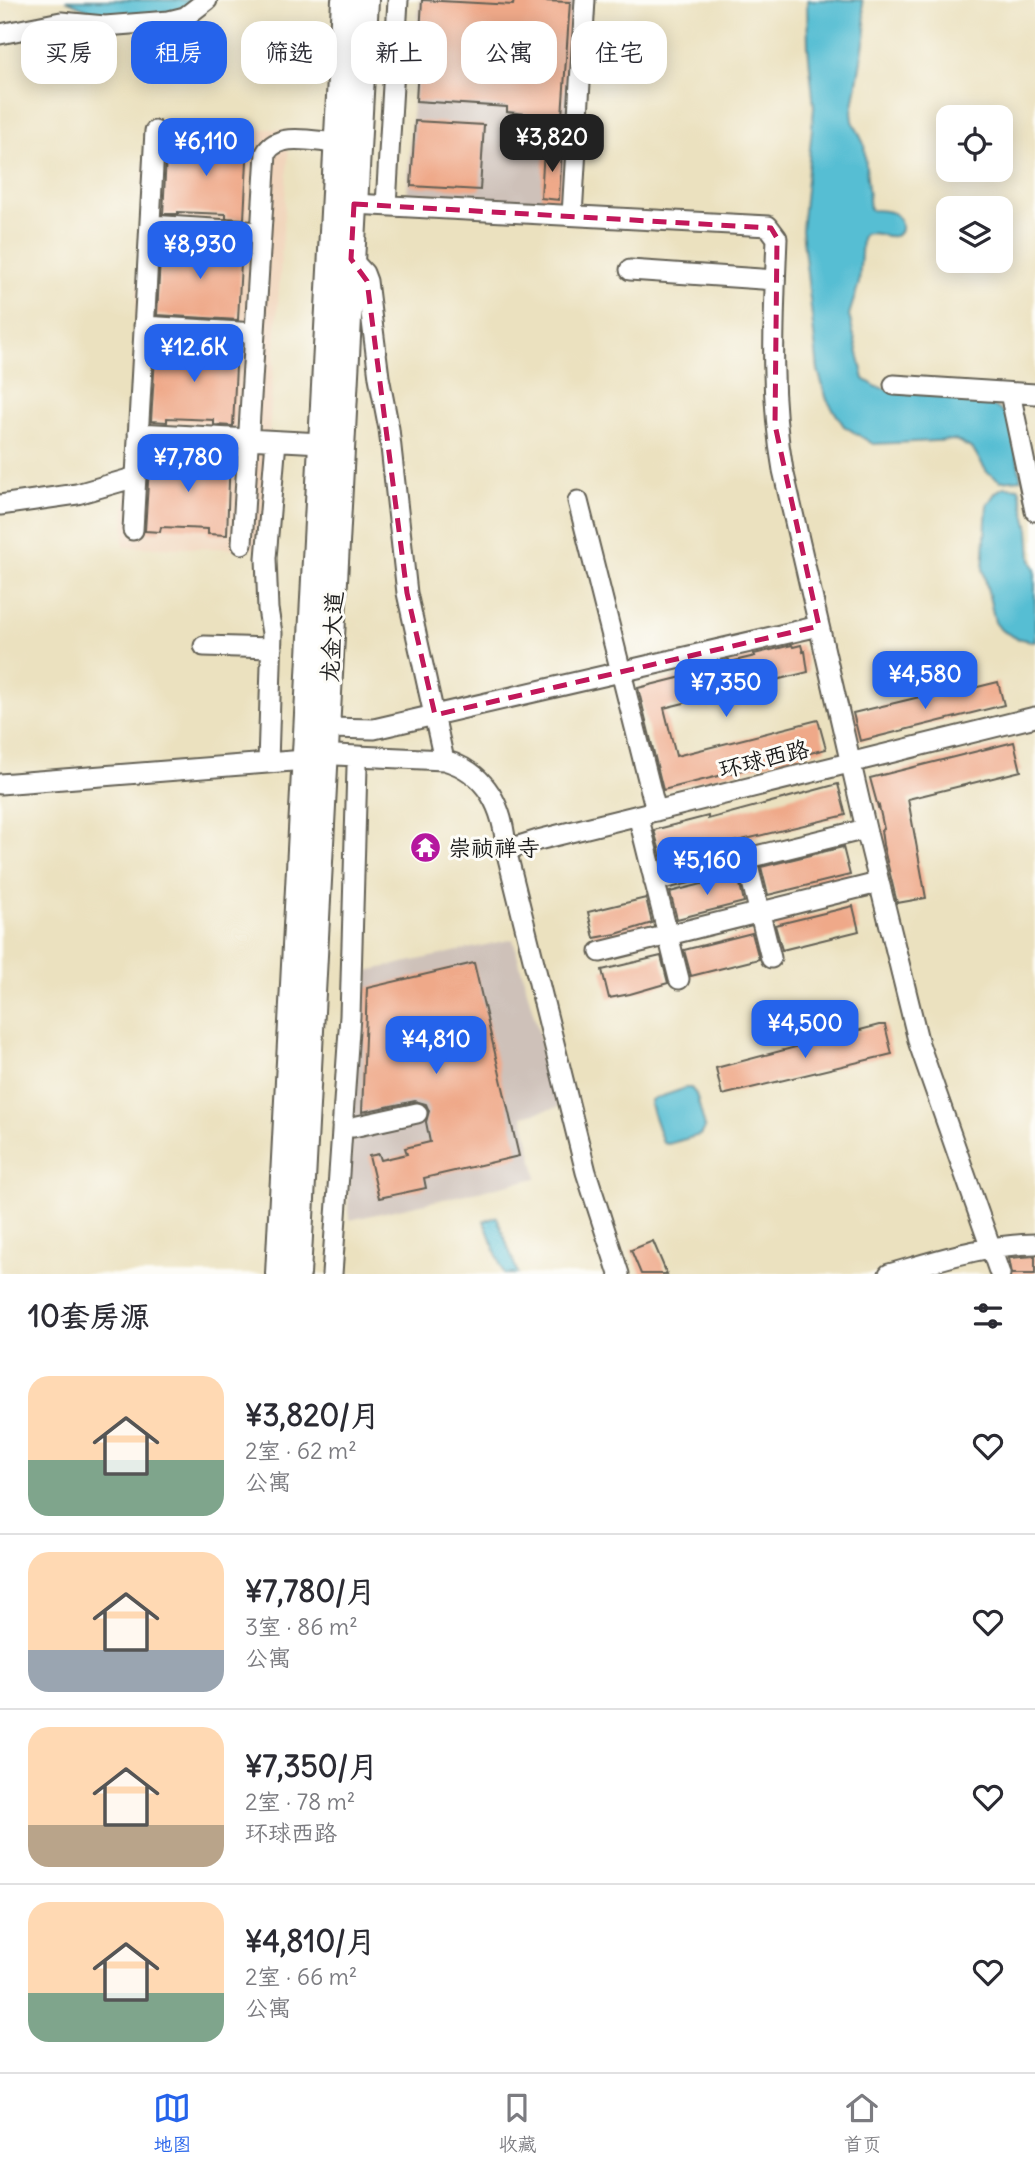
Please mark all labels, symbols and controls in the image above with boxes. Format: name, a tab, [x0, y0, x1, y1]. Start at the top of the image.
chip: 买房	[21, 21, 117, 84]
chip: 租房	[131, 21, 227, 84]
chip: 筛选	[241, 21, 337, 84]
chip: 新上	[351, 21, 447, 84]
chip: 公寓	[461, 21, 557, 84]
chip: 住宅	[571, 21, 667, 84]
map controls	[936, 105, 1013, 273]
button: locate	[936, 105, 1013, 182]
pin: ¥3,820	[495, 114, 609, 174]
pin: ¥6,110	[149, 118, 263, 178]
text: ¥3,820	[516, 122, 588, 151]
text: ¥6,110	[174, 126, 238, 155]
button: layers	[936, 196, 1013, 273]
pin: ¥8,930	[143, 222, 257, 281]
text: ¥8,930	[164, 229, 236, 258]
pin: ¥12.6K	[137, 324, 251, 384]
text: ¥12.6K	[160, 332, 228, 361]
pin: ¥7,780	[131, 434, 245, 494]
text: ¥7,780	[153, 442, 223, 471]
street label: 龙金大道	[315, 590, 348, 684]
pin: ¥4,580	[868, 652, 982, 711]
text: ¥4,580	[888, 659, 962, 688]
pin: ¥7,350	[669, 660, 783, 719]
text: ¥7,350	[691, 667, 761, 696]
street label: 环球西路	[716, 733, 812, 784]
temple icon: 崇祯禅寺	[408, 831, 442, 865]
place label: 崇祯禅寺	[448, 833, 540, 862]
pin: ¥5,160	[650, 838, 764, 897]
text: ¥5,160	[673, 845, 741, 874]
pin: ¥4,500	[748, 1000, 862, 1060]
text: ¥4,500	[767, 1008, 843, 1037]
pin: ¥4,810	[379, 1016, 493, 1076]
text: ¥4,810	[401, 1024, 471, 1053]
text: 10套房源	[28, 1297, 150, 1335]
icon: filters	[969, 1297, 1007, 1335]
text: ¥3,820/月	[245, 1396, 380, 1434]
icon: home	[84, 1404, 168, 1488]
icon: heart	[969, 1427, 1007, 1465]
text: 2室 · 62 m²	[245, 1436, 357, 1465]
text: 公寓	[245, 1467, 291, 1496]
text: ¥7,780/月	[245, 1572, 376, 1610]
icon: home	[84, 1580, 168, 1664]
icon: heart	[969, 1603, 1007, 1641]
text: 3室 · 86 m²	[245, 1612, 358, 1641]
text: 公寓	[245, 1643, 291, 1672]
text: ¥7,350/月	[245, 1747, 378, 1785]
icon: home	[84, 1755, 168, 1839]
icon: heart	[969, 1778, 1007, 1816]
text: 2室 · 78 m²	[245, 1787, 355, 1816]
text: 环球西路	[245, 1818, 337, 1847]
text: ¥4,810/月	[245, 1922, 376, 1960]
icon: home	[84, 1930, 168, 2014]
icon: heart	[969, 1953, 1007, 1991]
text: 2室 · 66 m²	[245, 1962, 357, 1991]
text: 公寓	[245, 1993, 291, 2022]
tab: 地图	[153, 2089, 192, 2156]
tab: 收藏	[498, 2089, 537, 2156]
tab: 首页	[843, 2089, 882, 2156]

